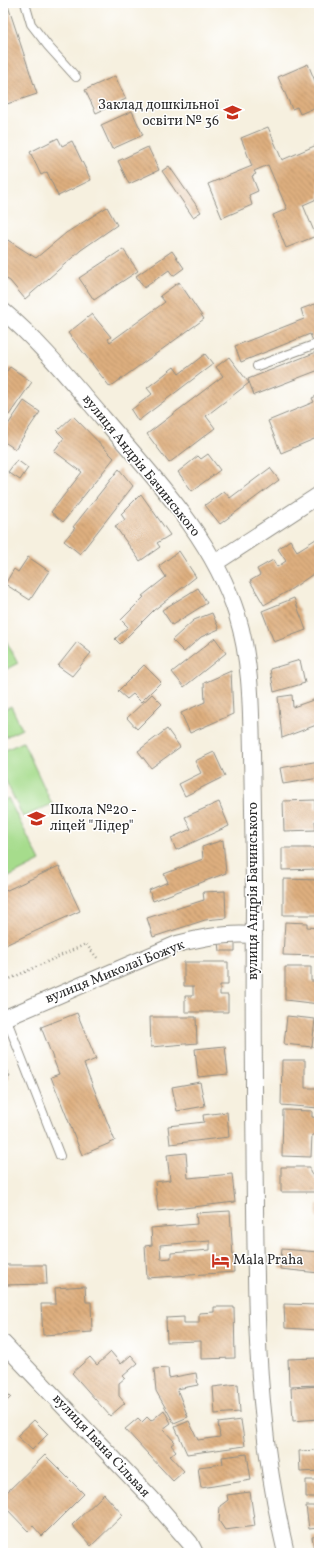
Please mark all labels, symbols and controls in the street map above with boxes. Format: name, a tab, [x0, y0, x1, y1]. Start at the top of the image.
place label: Заклад дошкільної освіти № 36	[98, 96, 219, 131]
school or university icon: Заклад дошкільної освіти № 36	[222, 103, 242, 123]
street label: вулиця Андрія Бачинського	[78, 391, 204, 541]
place label: Школа №20 - ліцей "Лідер"	[50, 801, 137, 836]
street label: вулиця Андрія Бачинського	[244, 802, 263, 980]
school or university icon: Школа №20 - ліцей "Лідер"	[27, 808, 47, 828]
street label: вулиця Миколаї Божук	[43, 935, 188, 1009]
hotel icon: Mala Praha	[210, 1250, 230, 1270]
place label: Mala Praha	[233, 1251, 303, 1270]
street label: вулиця Івана Сільвая	[48, 1390, 154, 1502]

